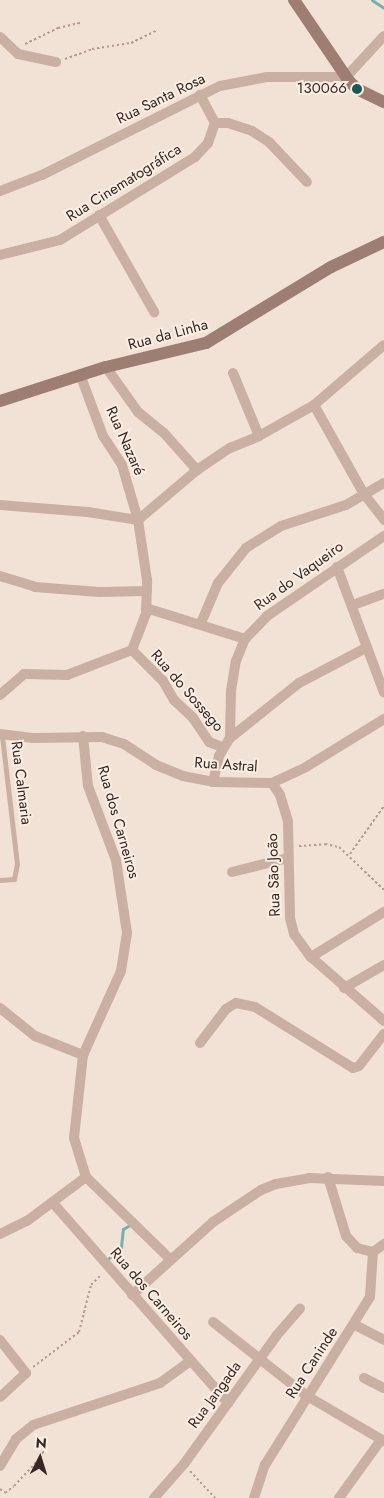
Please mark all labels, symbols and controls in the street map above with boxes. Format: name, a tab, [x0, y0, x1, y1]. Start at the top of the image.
street label: Rua Santa Rosa	[114, 70, 208, 128]
place label: 130066	[297, 80, 347, 98]
marker: 130066	[351, 83, 363, 95]
street label: Rua Cinematográfica	[63, 140, 185, 226]
street label: Rua da Linha	[126, 316, 210, 354]
street label: Rua Nazaré	[102, 404, 148, 478]
street label: Rua do Vaqueiro	[251, 538, 347, 614]
street label: Rua do Sossego	[147, 647, 227, 735]
street label: Rua Calmaria	[7, 740, 35, 826]
street label: Rua Astral	[194, 754, 258, 776]
street label: Rua dos Carneiros	[93, 763, 143, 881]
street label: Rua São João	[264, 833, 284, 917]
street label: Rua dos Carneiros	[106, 1244, 196, 1344]
street label: Rua Caninde	[282, 1324, 342, 1402]
street label: Rua Jangada	[185, 1358, 245, 1432]
north arrow	[15, 1433, 65, 1483]
text: N	[35, 1433, 48, 1454]

